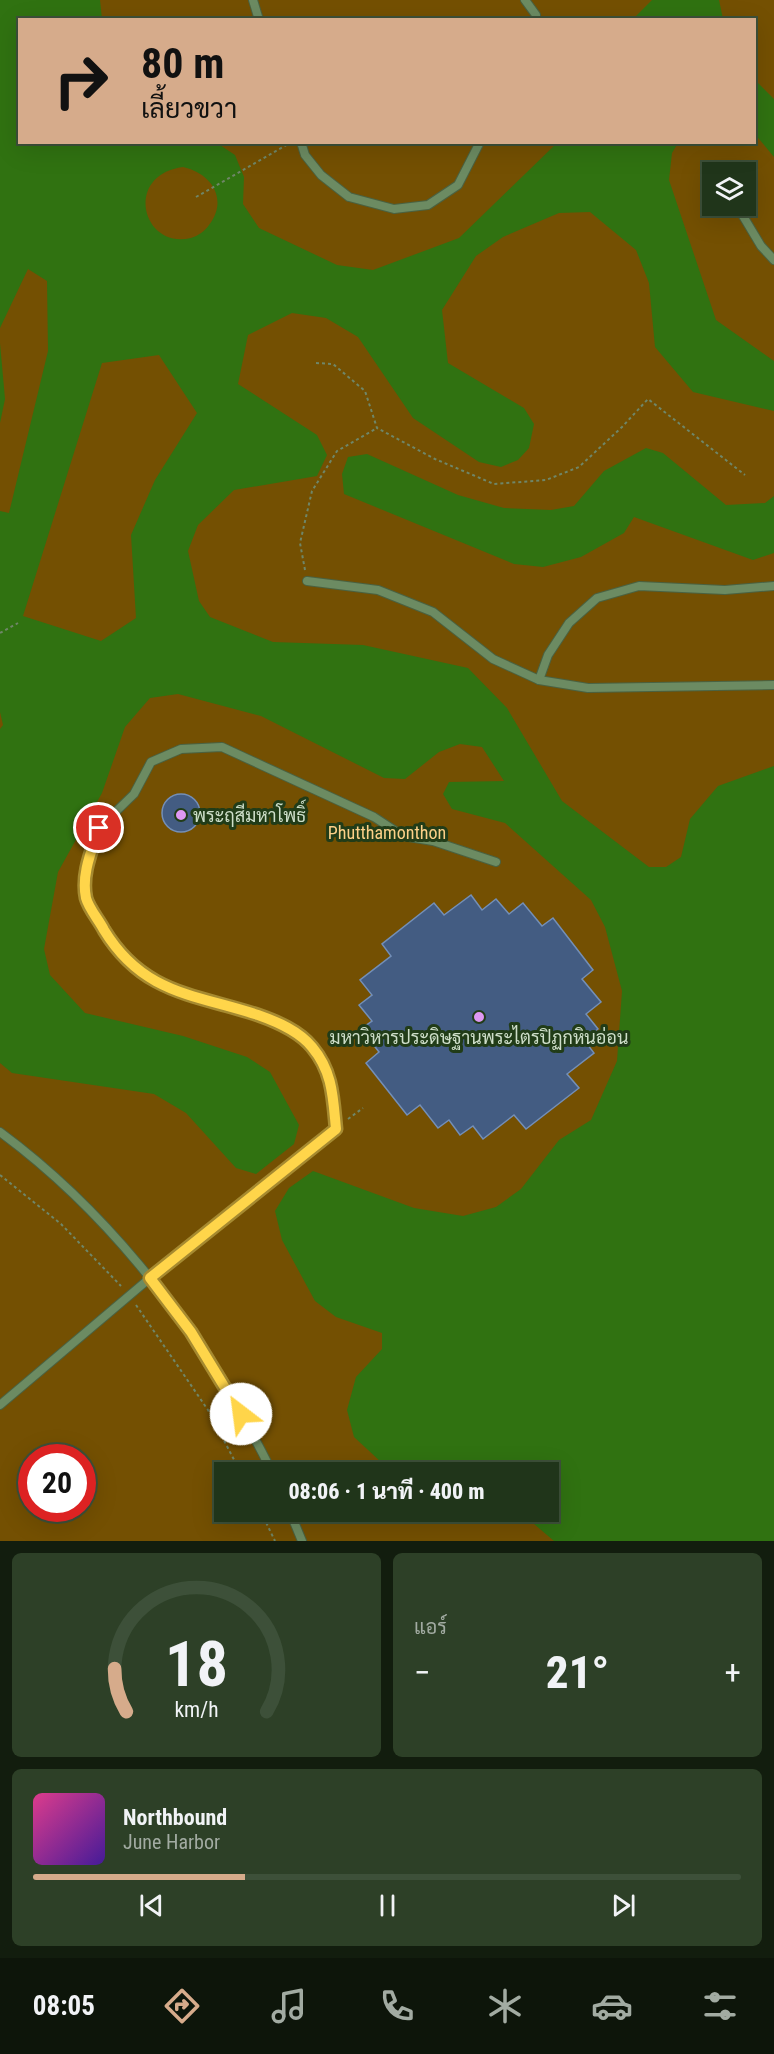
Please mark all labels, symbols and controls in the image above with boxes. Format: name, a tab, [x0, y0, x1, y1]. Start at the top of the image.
text: 80 m	[141, 39, 224, 88]
icon: right	[42, 42, 120, 120]
text: เลี้ยวขวา	[141, 93, 237, 125]
map controls	[702, 162, 756, 216]
button: layers	[702, 162, 756, 216]
place label: พระฤสีมหาโพธิ์	[193, 799, 306, 827]
pin	[73, 802, 124, 853]
marker: พระฤสีมหาโพธิ์	[174, 808, 188, 822]
icon: arrive	[82, 811, 115, 844]
park label: Phutthamonthon	[328, 822, 446, 843]
marker: มหาวิหารประดิษฐานพระไตรปิฏกหินอ่อน	[472, 1010, 486, 1024]
place label: มหาวิหารประดิษฐานพระไตรปิฏกหินอ่อน	[330, 1025, 628, 1050]
position arrow	[209, 1382, 273, 1446]
speed limit sign: 20	[18, 1444, 96, 1522]
text: 08:06 · 1 นาที · 400 m	[288, 1479, 485, 1504]
text: แอร์	[414, 1615, 447, 1639]
text: 18	[165, 1628, 228, 1701]
text: 21°	[546, 1646, 609, 1699]
text: −	[414, 1653, 431, 1692]
text: +	[725, 1653, 741, 1692]
text: km/h	[174, 1697, 219, 1722]
text: Northbound	[123, 1805, 227, 1830]
text: June Harbor	[123, 1830, 220, 1854]
icon: previous	[135, 1889, 168, 1922]
icon: pause	[371, 1889, 404, 1922]
icon: next	[607, 1889, 640, 1922]
icon: directions	[161, 1985, 203, 2027]
icon: music	[268, 1985, 310, 2027]
icon: phone	[376, 1985, 418, 2027]
icon: climate	[484, 1985, 526, 2027]
icon: car	[591, 1985, 633, 2027]
icon: filters	[699, 1985, 741, 2027]
text: 08:05	[33, 1990, 95, 2022]

